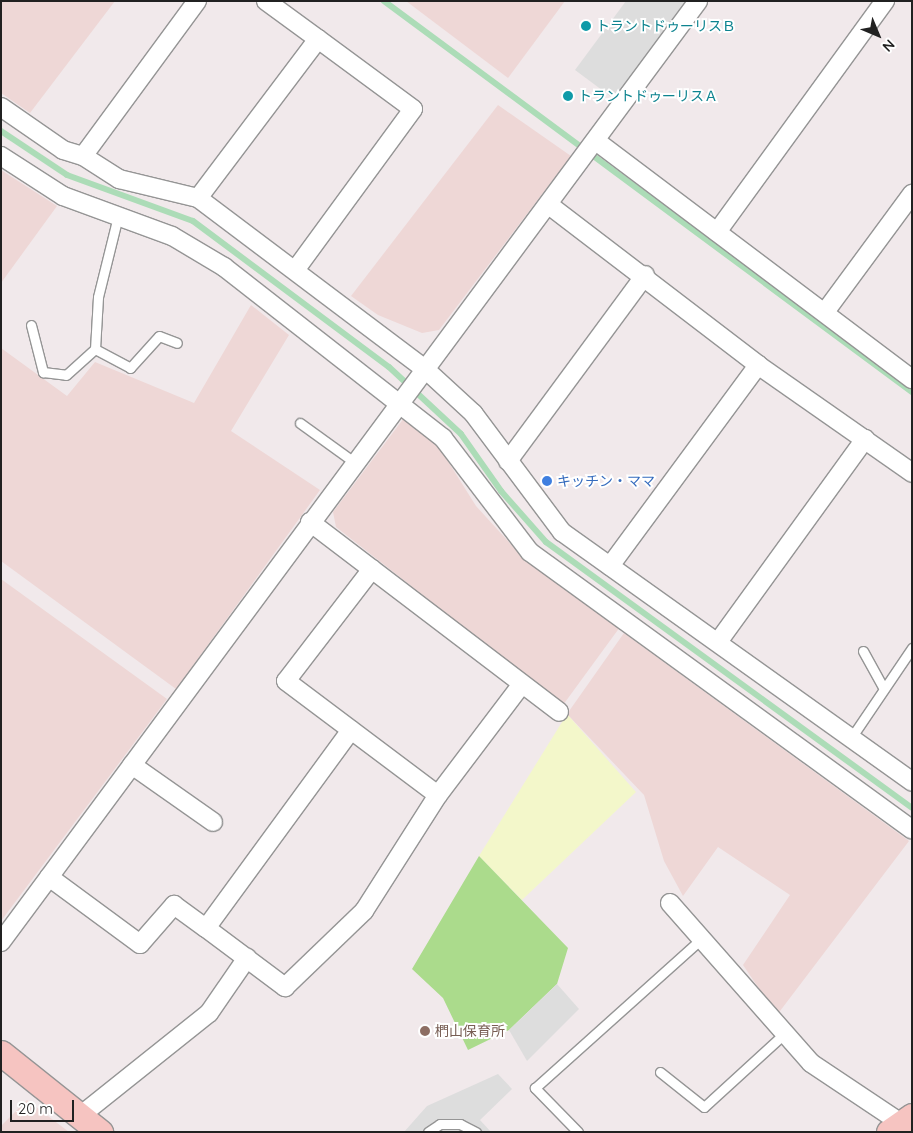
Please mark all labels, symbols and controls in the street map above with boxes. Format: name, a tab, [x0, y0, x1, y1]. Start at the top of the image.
north arrow	[853, 10, 903, 60]
place label: トラントドゥーリスＢ	[596, 18, 736, 34]
marker: トラントドゥーリスＢ	[580, 20, 592, 32]
text: N	[879, 36, 899, 56]
place label: トラントドゥーリスＡ	[578, 88, 718, 104]
marker: トラントドゥーリスＡ	[562, 90, 574, 102]
place label: キッチン・ママ	[557, 473, 655, 489]
marker: キッチン・ママ	[541, 475, 553, 487]
place label: 椚山保育所	[435, 1023, 505, 1039]
marker: 椚山保育所	[419, 1025, 431, 1037]
scale bar	[12, 1090, 76, 1122]
text: 20 m	[18, 1099, 53, 1118]

